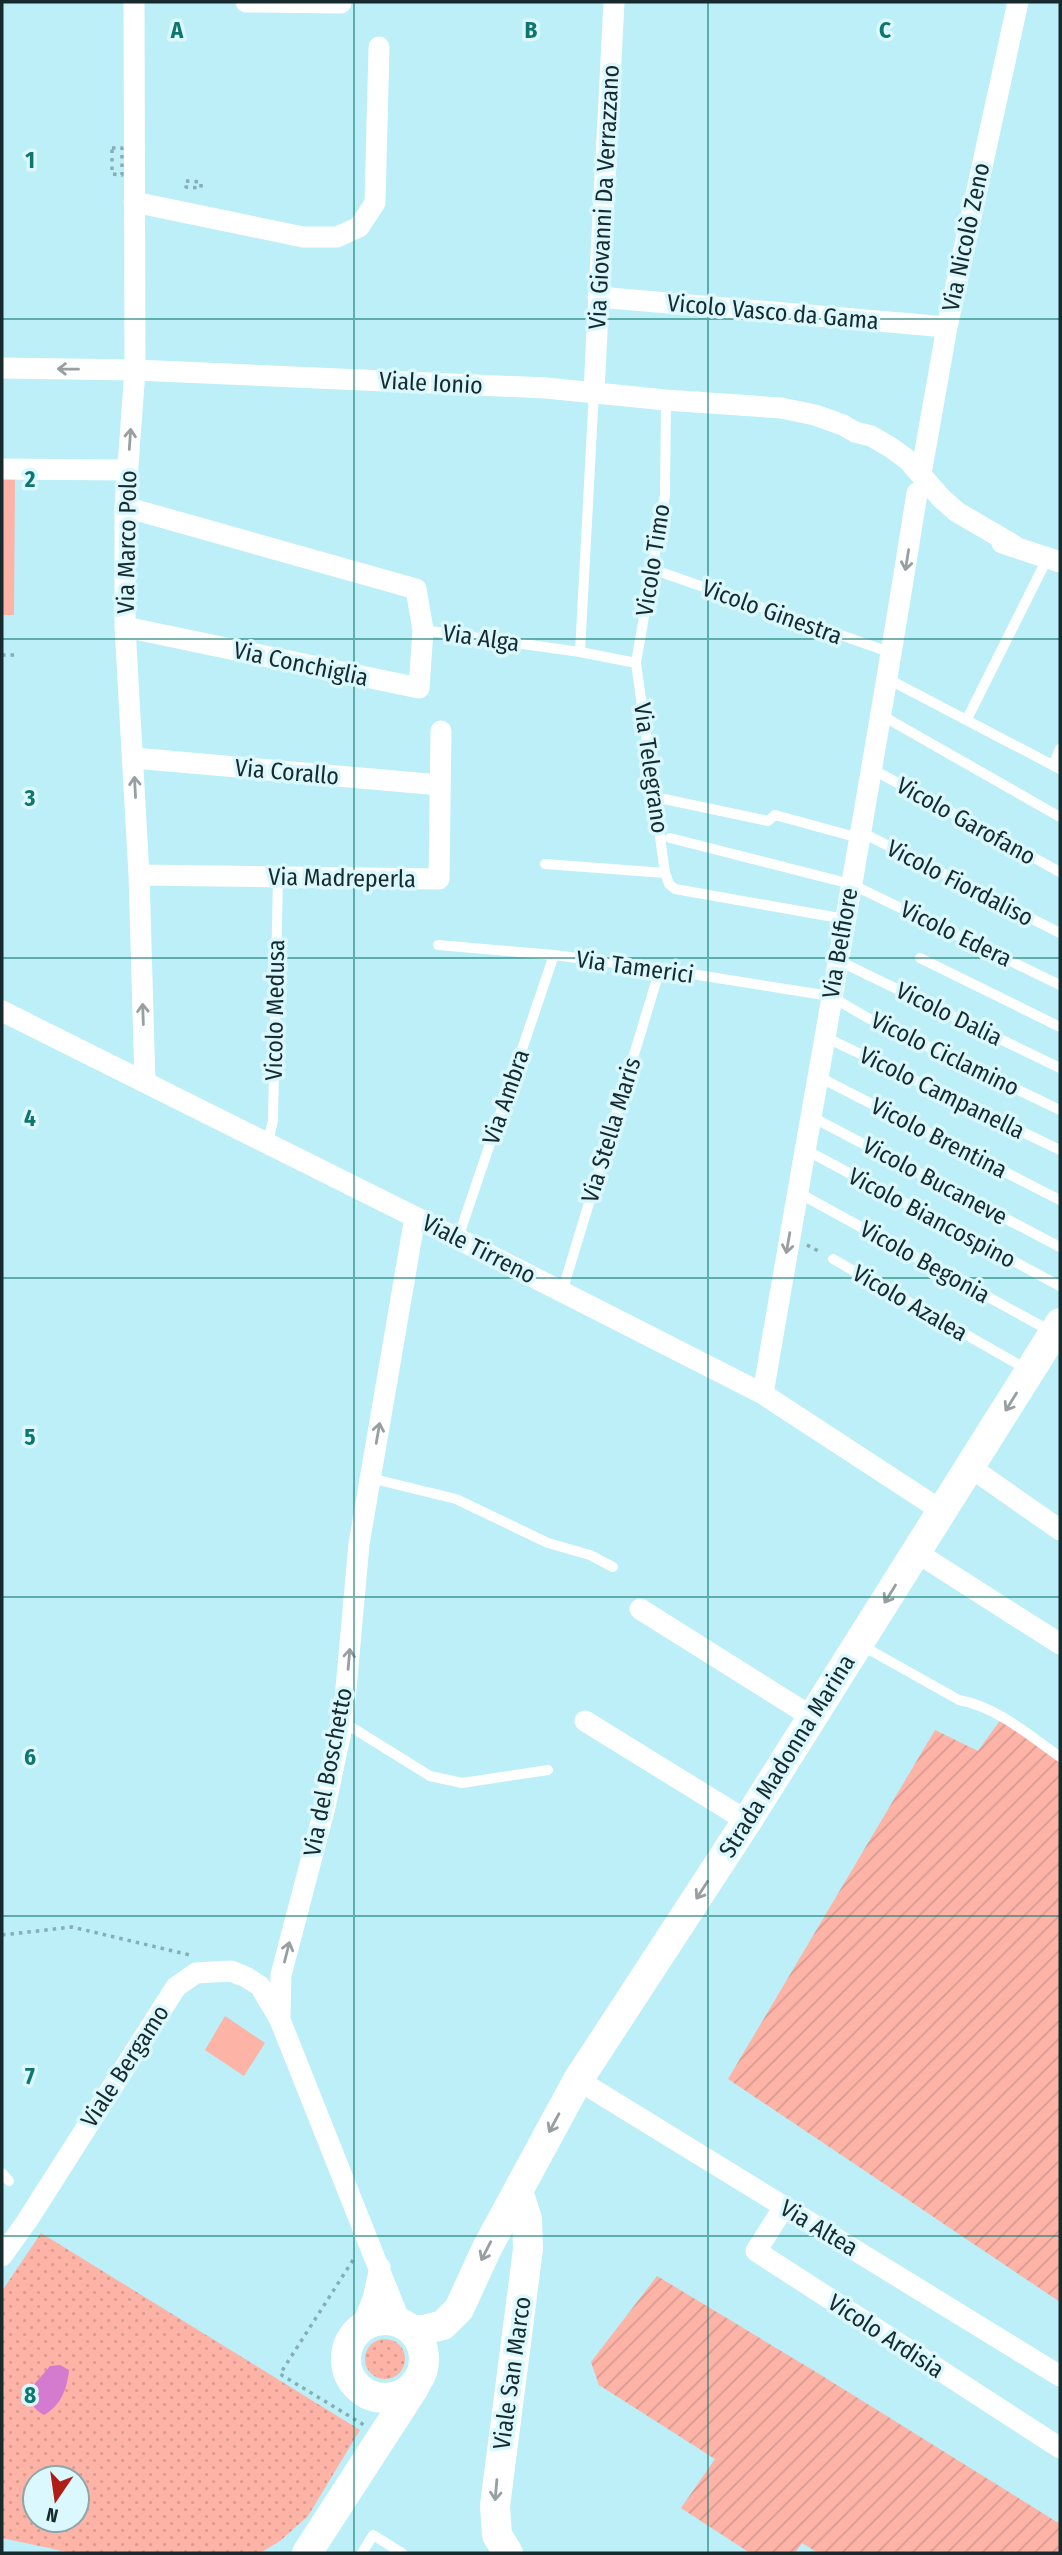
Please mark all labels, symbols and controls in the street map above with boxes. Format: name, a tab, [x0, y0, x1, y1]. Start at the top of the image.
text: A	[170, 16, 184, 44]
text: B	[525, 16, 538, 44]
text: C	[879, 16, 891, 44]
street label: Via Giovanni Da Verrazzano	[583, 64, 625, 330]
text: 1	[25, 146, 35, 174]
street label: Via Nicolò Zeno	[937, 160, 995, 314]
street label: Vicolo Vasco da Gama	[666, 289, 880, 335]
one-way arrow	[57, 362, 80, 376]
street label: Viale Ionio	[378, 366, 484, 400]
one-way arrow	[124, 429, 137, 451]
text: 2	[24, 465, 36, 493]
street label: Via Marco Polo	[112, 470, 142, 614]
street label: Vicolo Timo	[630, 502, 676, 618]
one-way arrow	[900, 548, 913, 571]
street label: Vicolo Ginestra	[698, 574, 846, 650]
street label: Via Alga	[441, 619, 521, 657]
street label: Via Conchiglia	[231, 636, 371, 692]
street label: Via Telegrano	[628, 701, 674, 835]
street label: Via Corallo	[234, 754, 340, 790]
street label: Vicolo Garofano	[891, 771, 1041, 871]
one-way arrow	[129, 776, 142, 799]
text: 3	[24, 784, 36, 812]
street label: Vicolo Fiordaliso	[882, 834, 1038, 932]
street label: Via Madreperla	[268, 863, 416, 893]
street label: Via Belfiore	[817, 886, 863, 1000]
street label: Vicolo Edera	[896, 895, 1016, 973]
street label: Vicolo Medusa	[260, 939, 290, 1081]
street label: Via Tamerici	[574, 945, 696, 989]
street label: Vicolo Dalia	[891, 976, 1007, 1052]
one-way arrow	[137, 1003, 150, 1026]
street label: Vicolo Ciclamino	[866, 1006, 1024, 1102]
street label: Vicolo Campanella	[855, 1041, 1029, 1145]
street label: Via Ambra	[477, 1046, 535, 1148]
street label: Via Stella Maris	[576, 1054, 646, 1206]
street label: Vicolo Brentina	[866, 1092, 1012, 1184]
text: 4	[24, 1104, 36, 1132]
street label: Vicolo Bucaneve	[858, 1131, 1012, 1231]
street label: Vicolo Biancospino	[844, 1162, 1020, 1274]
street label: Viale Tirreno	[417, 1208, 541, 1290]
street label: Vicolo Begonia	[855, 1215, 995, 1309]
one-way arrow	[781, 1231, 794, 1254]
street label: Vicolo Azalea	[848, 1259, 972, 1347]
one-way arrow	[1003, 1391, 1017, 1411]
one-way arrow	[372, 1422, 385, 1445]
text: 5	[24, 1423, 36, 1451]
one-way arrow	[882, 1584, 896, 1604]
one-way arrow	[343, 1648, 356, 1670]
street label: Strada Madonna Marina	[713, 1649, 861, 1863]
street label: Via del Boschetto	[298, 1685, 358, 1859]
text: 6	[24, 1743, 36, 1771]
one-way arrow	[695, 1879, 709, 1899]
one-way arrow	[281, 1942, 294, 1964]
street label: Viale Bergamo	[75, 2000, 175, 2132]
text: 7	[25, 2062, 35, 2090]
one-way arrow	[547, 2113, 561, 2133]
street label: Via Altea	[775, 2194, 863, 2262]
one-way arrow	[479, 2240, 493, 2261]
street label: Vicolo Ardisia	[823, 2288, 949, 2384]
street label: Viale San Marco	[487, 2295, 537, 2451]
text: 8	[24, 2381, 36, 2409]
north arrow	[21, 2464, 91, 2534]
one-way arrow	[489, 2478, 502, 2501]
text: N	[44, 2503, 60, 2528]

